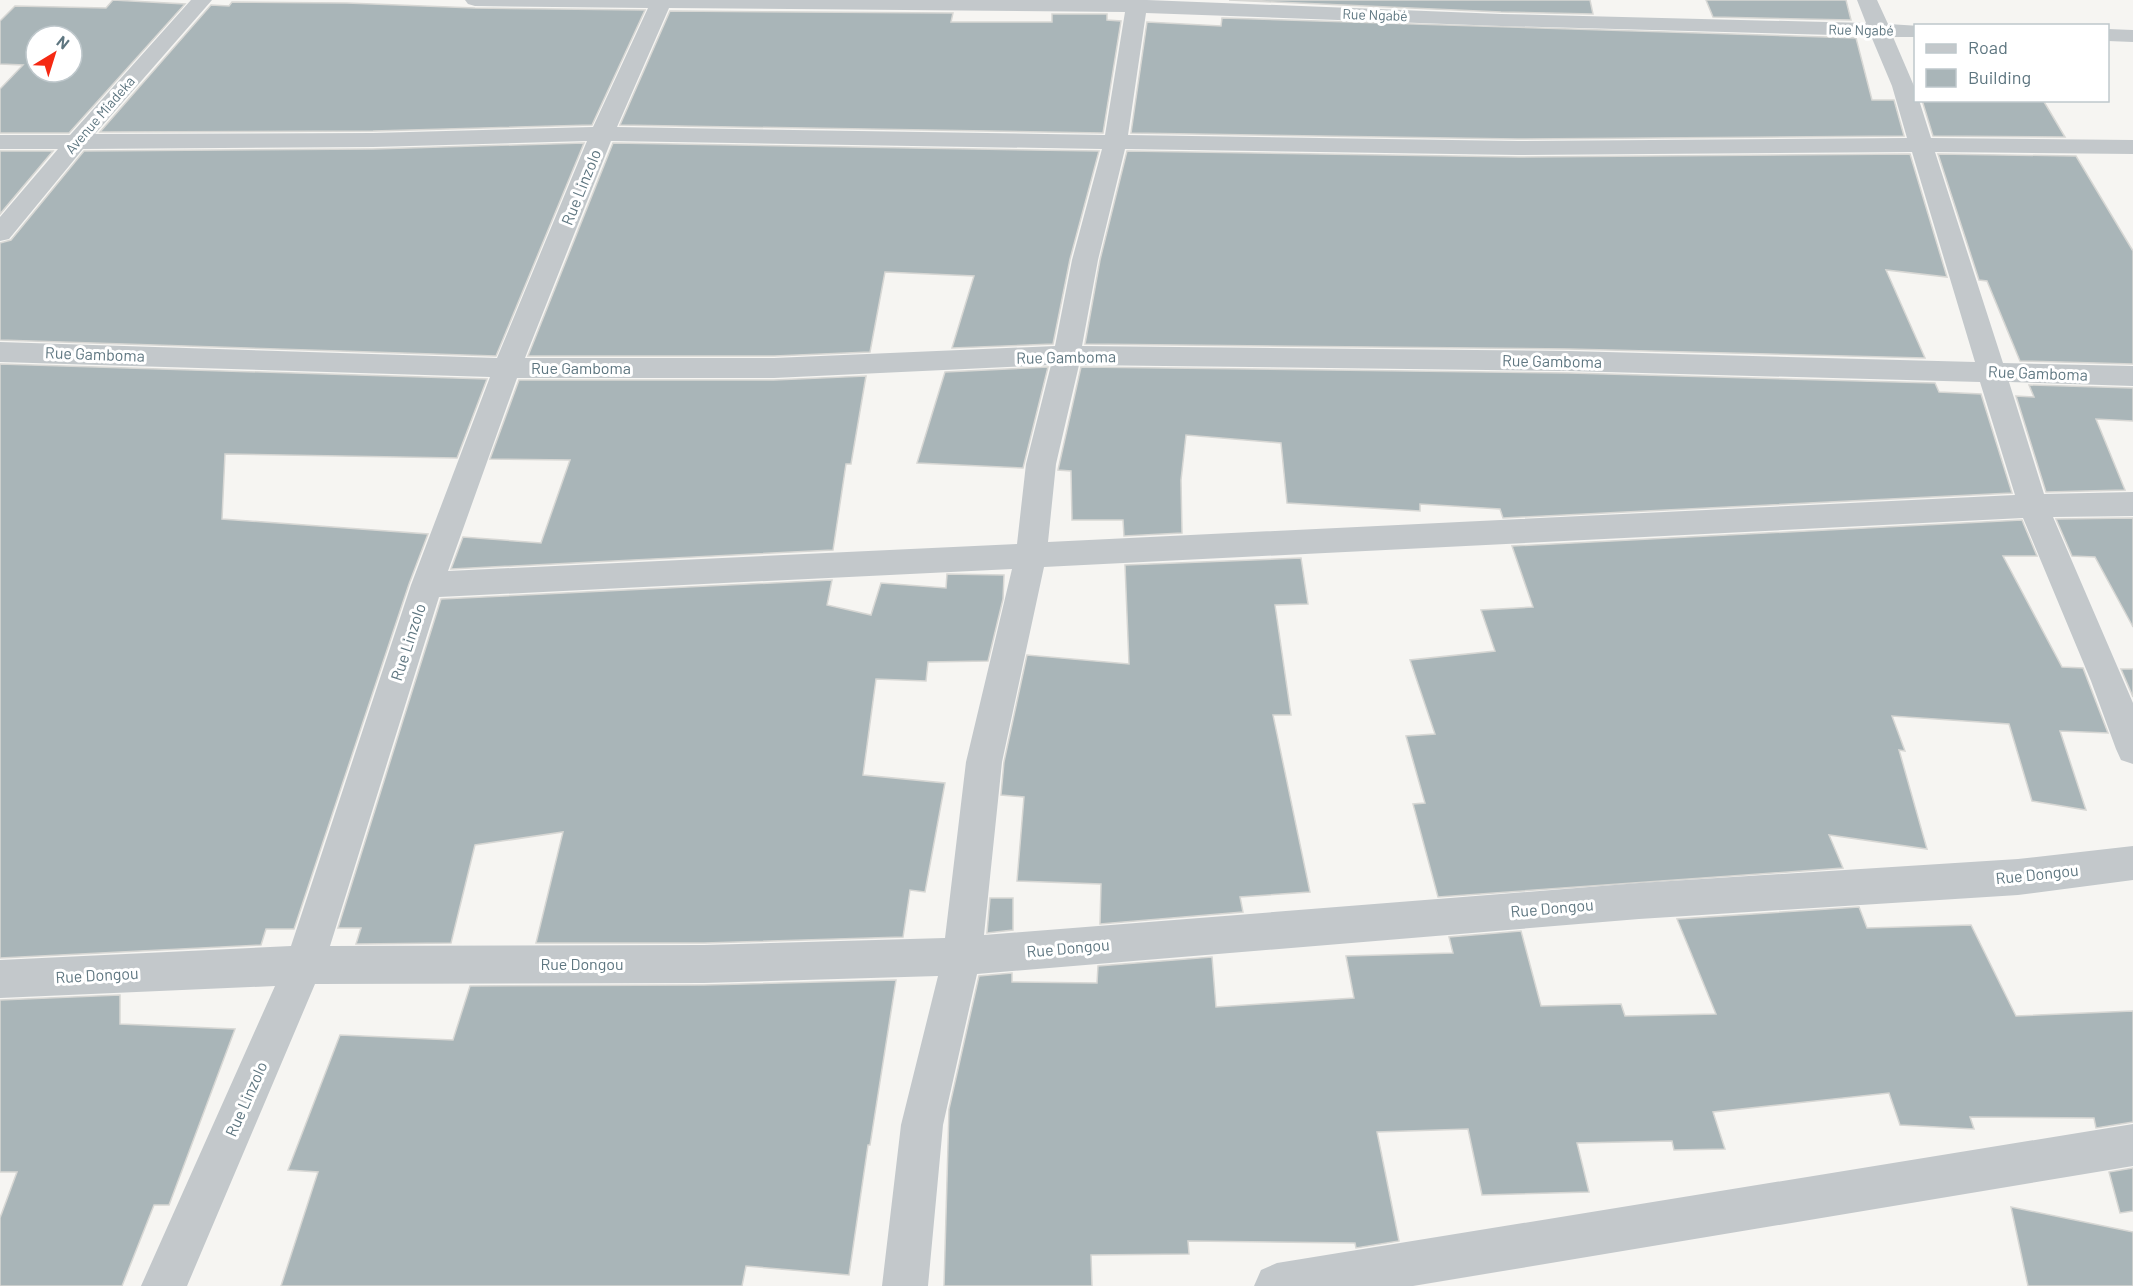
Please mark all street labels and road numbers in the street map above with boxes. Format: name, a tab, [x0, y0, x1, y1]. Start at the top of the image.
street label: Rue Ngabé	[1342, 5, 1408, 24]
street label: Rue Ngabé	[1828, 20, 1894, 39]
street label: Avenue Miadeka	[61, 72, 138, 157]
street label: Rue Linzolo	[557, 146, 604, 228]
street label: Rue Gamboma	[45, 342, 145, 365]
street label: Rue Gamboma	[1016, 346, 1116, 367]
street label: Rue Gamboma	[1502, 350, 1602, 371]
street label: Rue Gamboma	[531, 358, 631, 377]
street label: Rue Gamboma	[1988, 361, 2088, 384]
street label: Rue Linzolo	[386, 601, 429, 683]
street label: Rue Dongou	[1995, 860, 2079, 887]
street label: Rue Dongou	[1510, 894, 1594, 921]
street label: Rue Dongou	[1026, 934, 1110, 961]
street label: Rue Dongou	[540, 954, 624, 973]
street label: Rue Dongou	[55, 963, 139, 986]
street label: Rue Linzolo	[221, 1058, 271, 1139]

